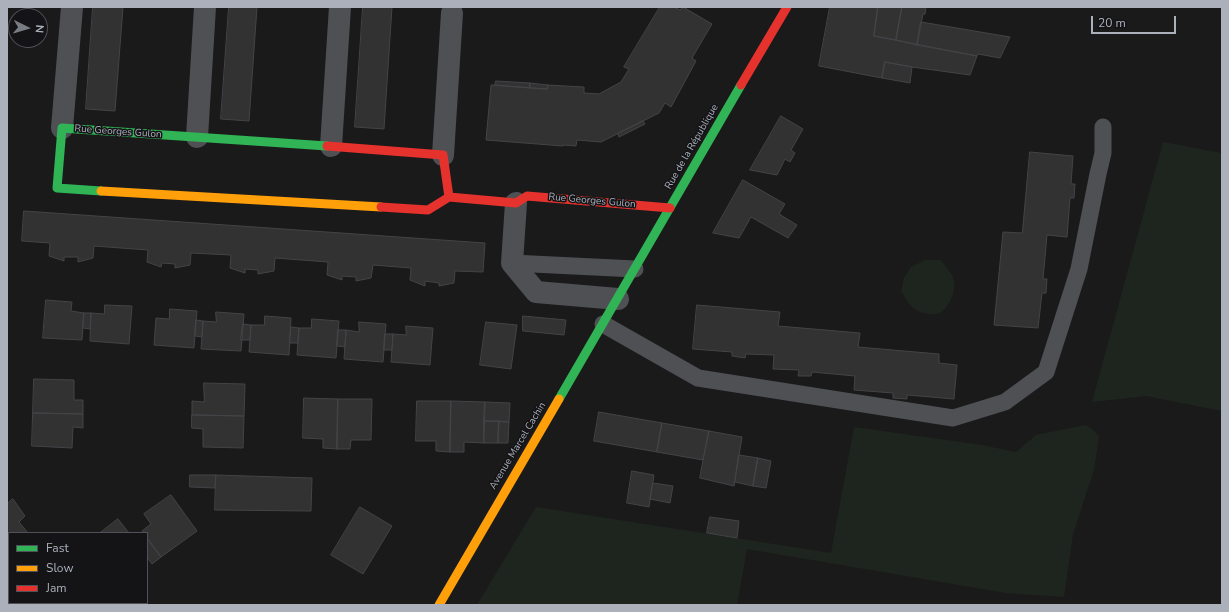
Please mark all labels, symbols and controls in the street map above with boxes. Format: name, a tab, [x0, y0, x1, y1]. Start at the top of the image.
north arrow	[8, 8, 48, 48]
scale bar	[1093, 8, 1178, 34]
text: 20 m	[1098, 15, 1126, 31]
text: N	[32, 24, 47, 34]
street label: Rue de la République	[663, 102, 721, 192]
street label: Rue Georges Gulon	[74, 123, 162, 141]
street label: Rue Georges Gulon	[548, 191, 636, 211]
street label: Avenue Marcel Cachin	[487, 400, 549, 492]
legend	[8, 532, 148, 604]
text: Fast	[46, 540, 69, 556]
text: Slow	[46, 560, 74, 576]
text: Jam	[46, 580, 67, 596]

